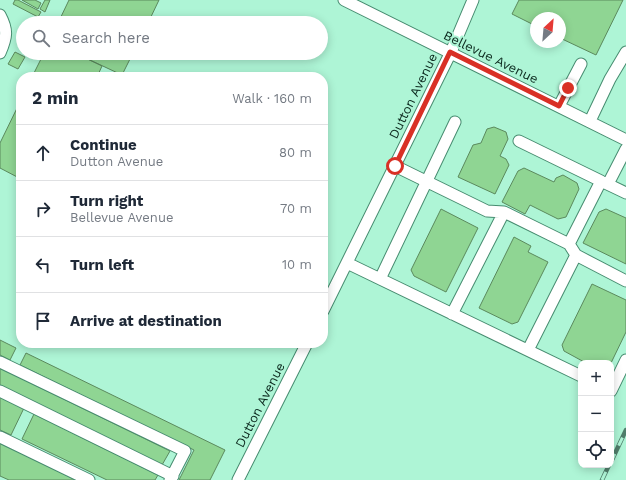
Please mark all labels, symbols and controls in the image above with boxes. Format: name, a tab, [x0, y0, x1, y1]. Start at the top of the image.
north arrow	[530, 12, 566, 48]
search box	[16, 16, 328, 60]
icon: search	[30, 27, 52, 49]
street label: Bellevue Avenue	[441, 28, 541, 86]
text: Search here	[62, 29, 150, 47]
street label: Dutton Avenue	[386, 51, 440, 141]
route end	[559, 79, 577, 97]
text: 2 min	[32, 88, 78, 108]
text: Walk · 160 m	[232, 91, 312, 106]
text: Continue	[70, 136, 137, 154]
icon: ahead	[32, 142, 54, 164]
text: 80 m	[279, 145, 312, 160]
text: Dutton Avenue	[70, 154, 163, 169]
route start	[386, 157, 404, 175]
text: Turn right	[70, 192, 143, 210]
icon: right	[32, 198, 54, 220]
text: 70 m	[280, 201, 312, 216]
text: Bellevue Avenue	[70, 210, 173, 225]
icon: left	[32, 254, 54, 276]
text: Turn left	[70, 256, 134, 274]
text: 10 m	[282, 257, 312, 272]
icon: arrive	[32, 310, 54, 332]
text: Arrive at destination	[70, 312, 222, 330]
street label: Dutton Avenue	[232, 360, 288, 450]
map controls	[578, 360, 614, 468]
button: +	[578, 360, 614, 396]
button: −	[578, 396, 614, 432]
button: locate	[578, 432, 614, 468]

